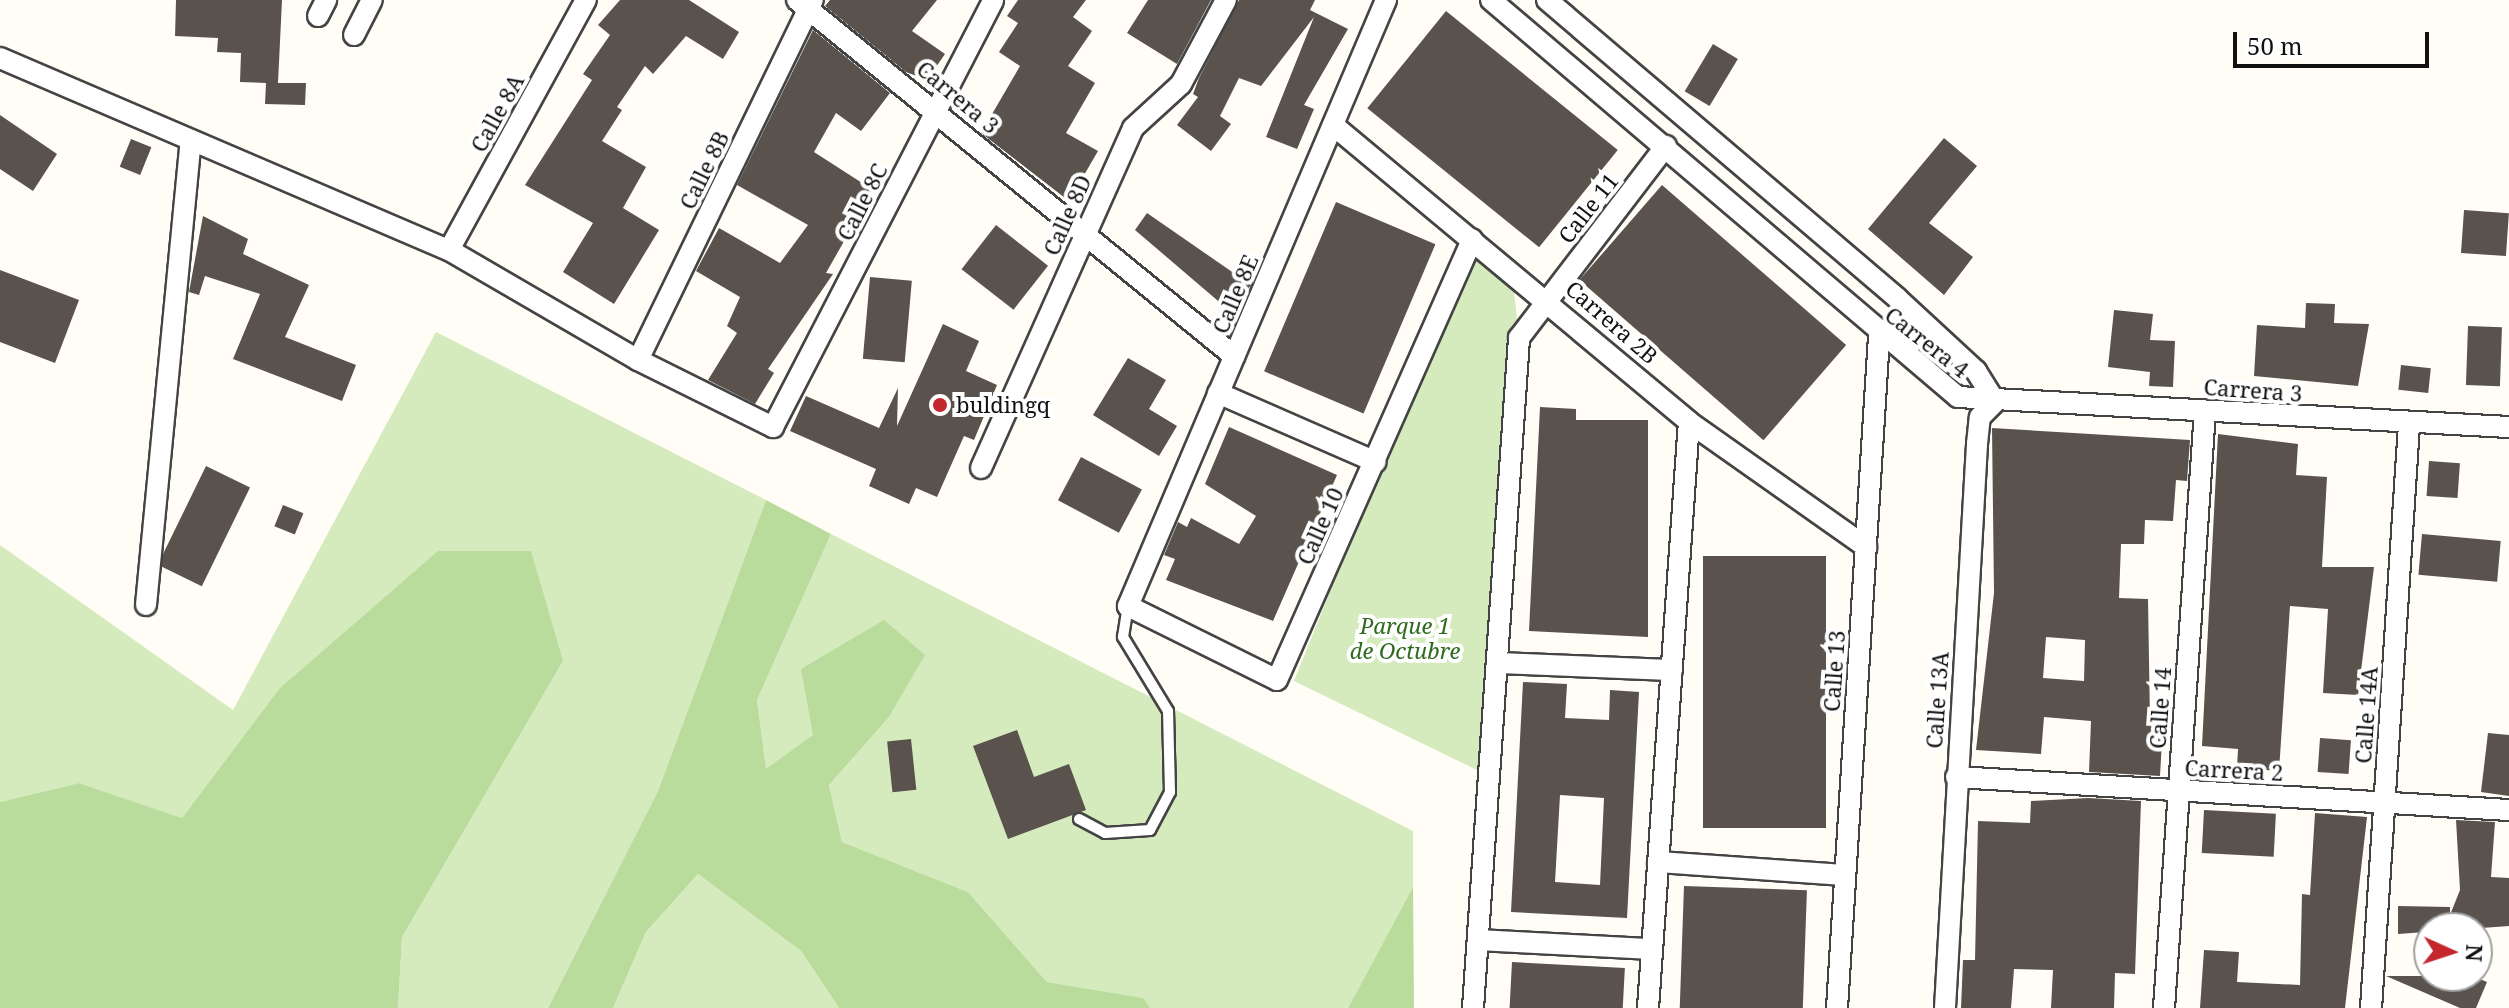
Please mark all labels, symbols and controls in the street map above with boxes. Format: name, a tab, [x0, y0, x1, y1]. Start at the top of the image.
scale bar	[2237, 16, 2433, 66]
text: 50 m	[2247, 29, 2303, 62]
street label: Carrera 3	[912, 55, 1004, 139]
street label: Calle 8A	[465, 70, 529, 156]
street label: Calle 8B	[674, 127, 734, 213]
street label: Calle 8C	[831, 159, 893, 245]
street label: Calle 11	[1552, 168, 1624, 248]
street label: Calle 8D	[1038, 171, 1096, 259]
street label: Calle 8E	[1207, 251, 1263, 337]
street label: Carrera 2B	[1561, 275, 1663, 369]
street label: Carrera 4	[1880, 301, 1974, 383]
street label: Carrera 3	[2203, 373, 2303, 407]
place label: buldingq	[956, 392, 1050, 418]
marker: buldingq	[931, 396, 949, 414]
street label: Calle 10	[1291, 483, 1349, 569]
park label: Parque 1 de Octubre	[1350, 612, 1460, 664]
street label: Calle 13	[1818, 629, 1850, 713]
street label: Calle 13A	[1920, 651, 1954, 749]
street label: Calle 14	[2144, 666, 2176, 750]
street label: Calle 14A	[2349, 666, 2383, 764]
street label: Carrera 2	[2184, 754, 2284, 786]
north arrow	[2413, 912, 2493, 992]
text: N	[2460, 944, 2490, 963]

